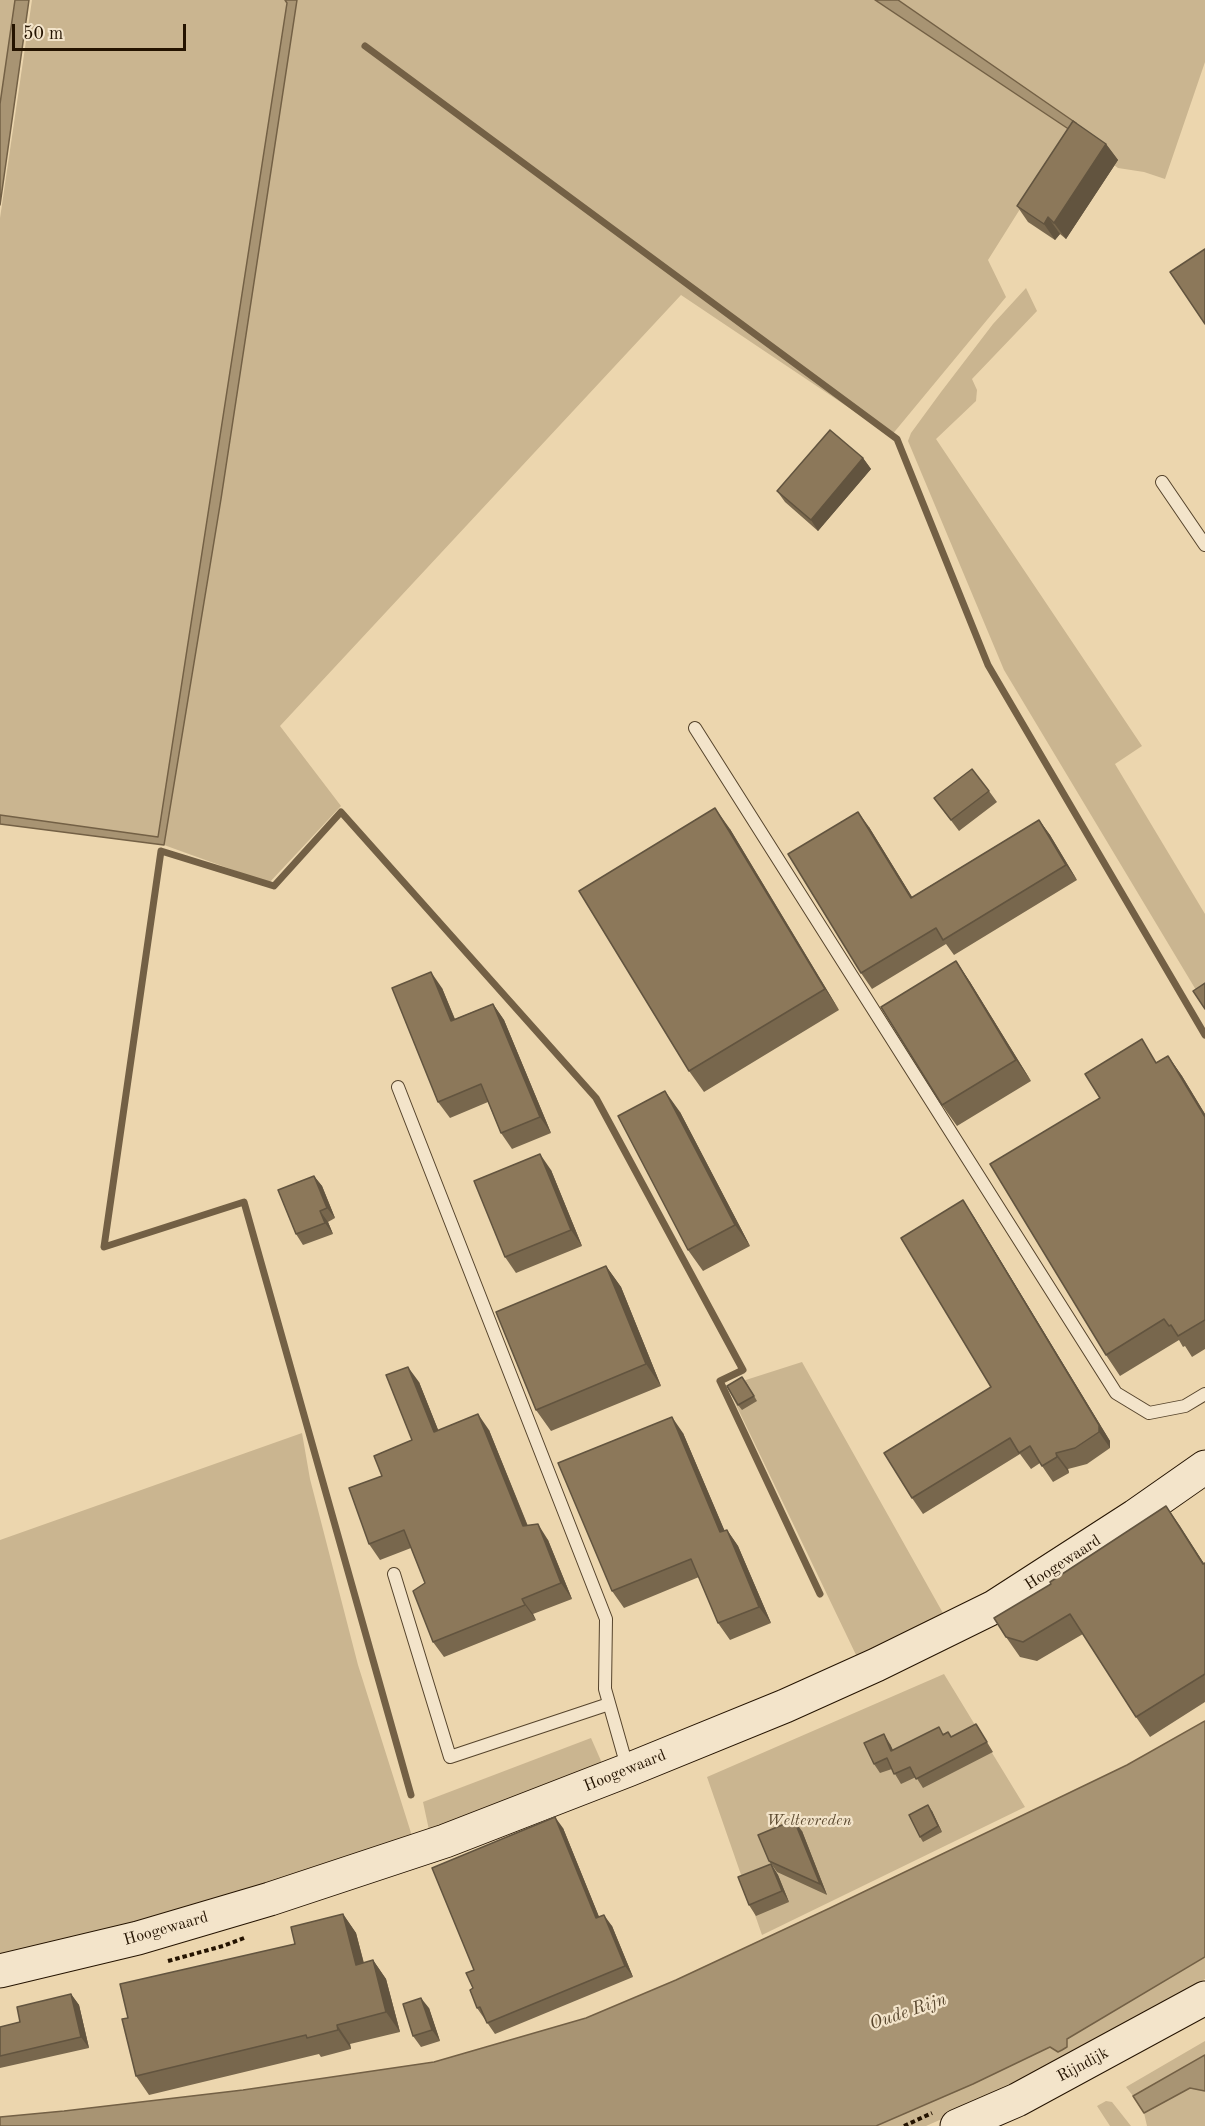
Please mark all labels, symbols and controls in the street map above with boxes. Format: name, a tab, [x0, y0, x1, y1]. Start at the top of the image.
scale bar	[15, 12, 189, 50]
text: 50 m	[23, 25, 63, 43]
street label: Hoogewaard	[1021, 1531, 1105, 1595]
street label: Hoogewaard	[581, 1746, 669, 1796]
park label: Weltevreden	[766, 1811, 852, 1831]
street label: Hoogewaard	[121, 1908, 211, 1950]
water label: Oude Rijn	[867, 1989, 949, 2035]
street label: Rijndijk	[1054, 2043, 1112, 2087]

